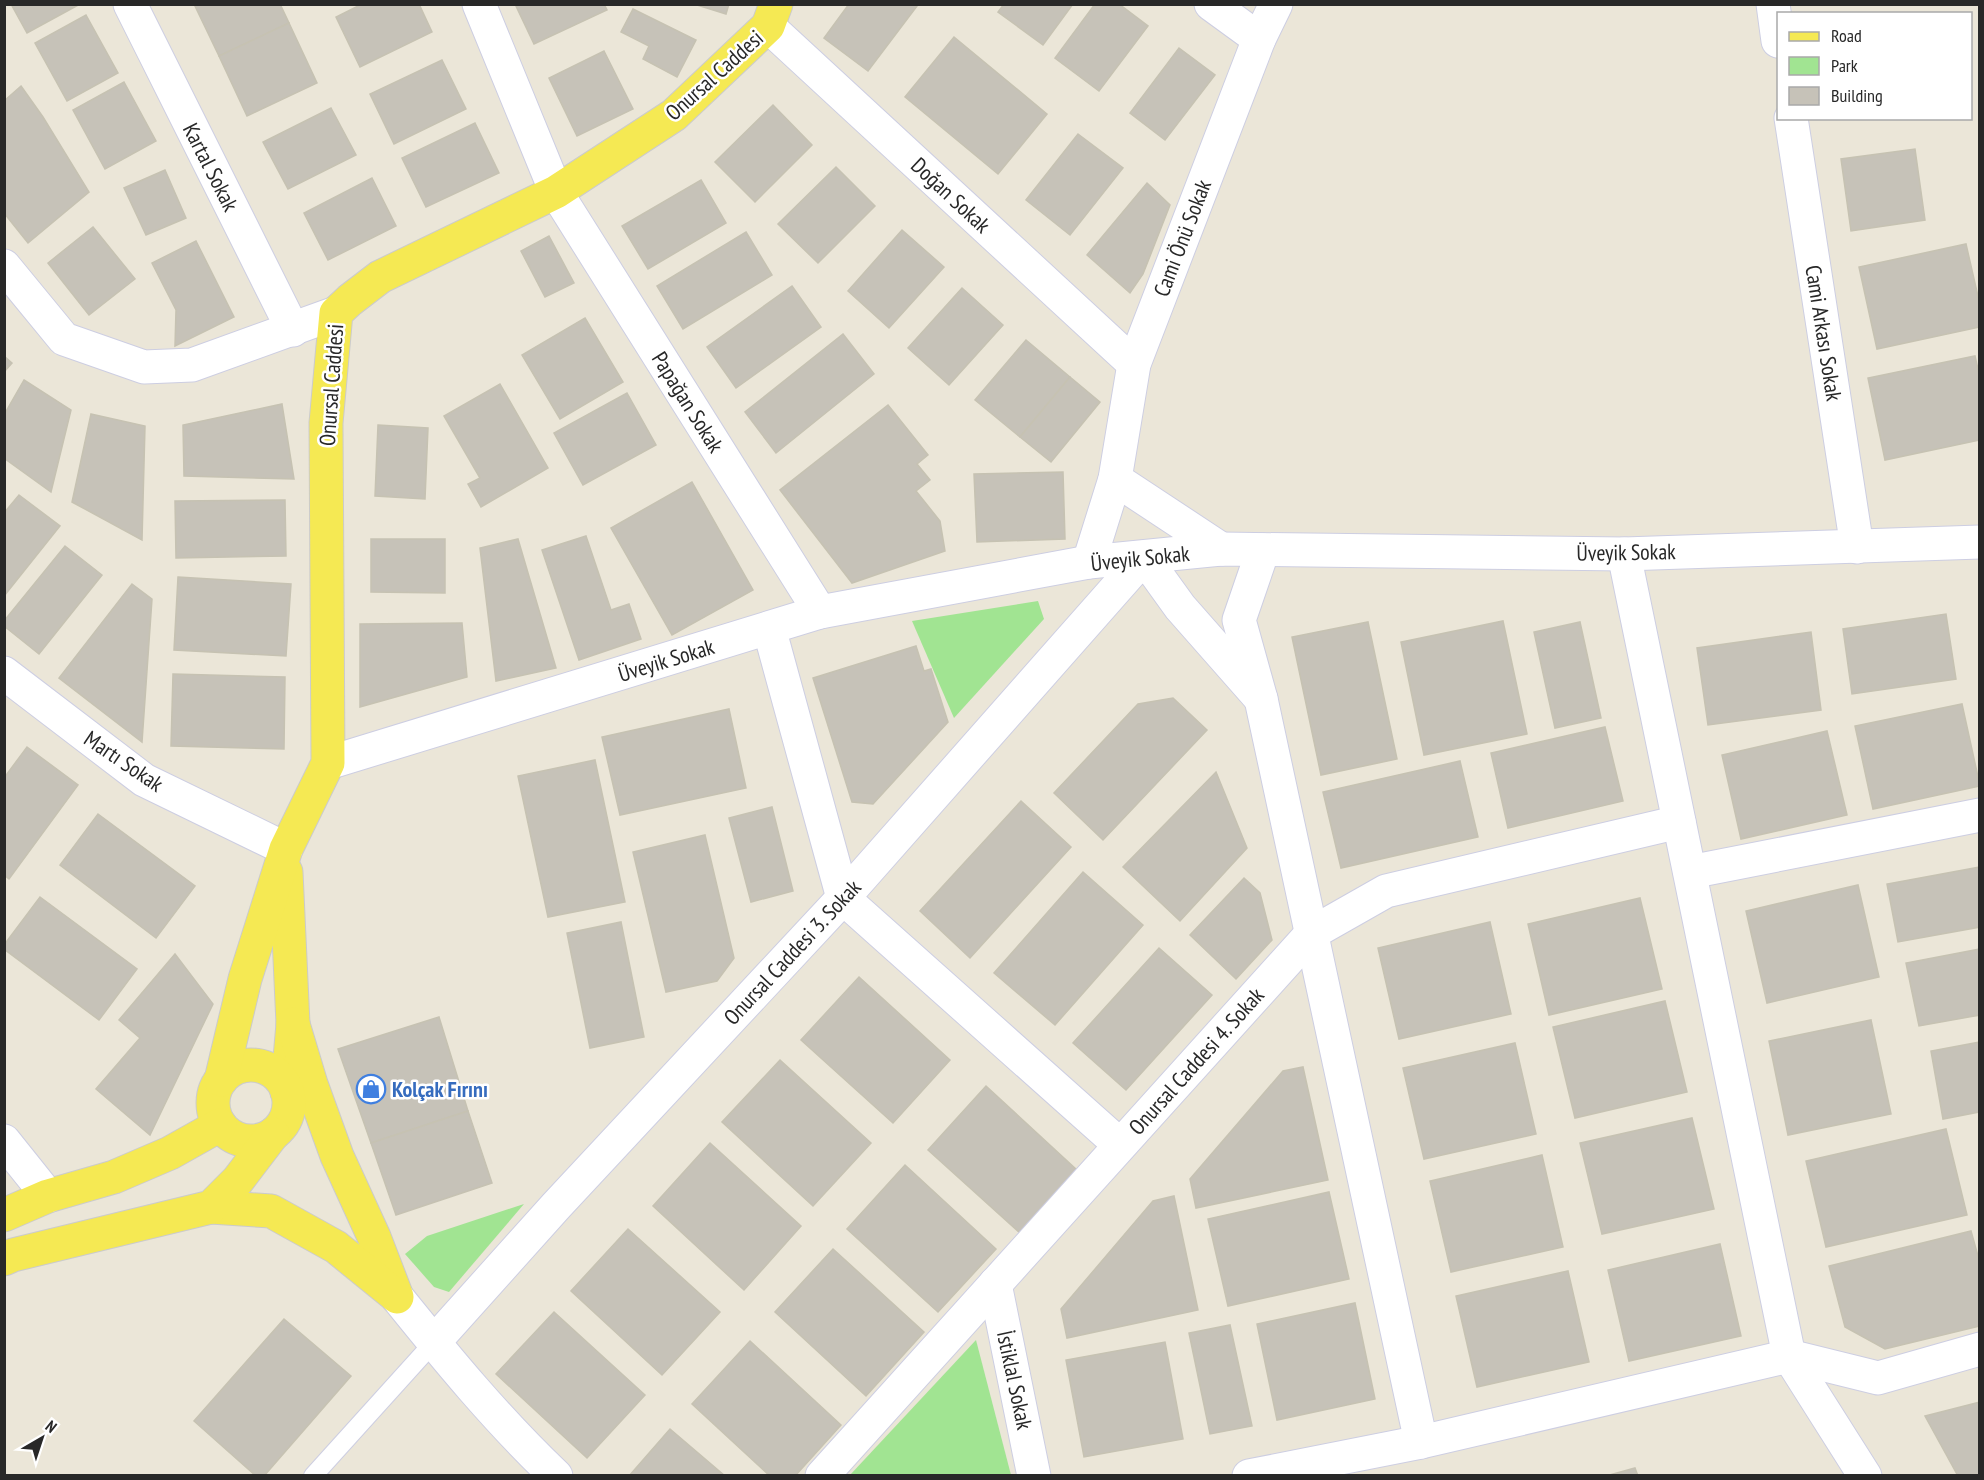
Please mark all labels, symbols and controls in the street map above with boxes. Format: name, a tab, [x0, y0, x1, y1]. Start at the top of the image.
legend	[1777, 12, 1972, 120]
street label: Onursal Caddesi	[659, 24, 769, 126]
text: Road	[1831, 24, 1862, 47]
text: Park	[1831, 54, 1858, 77]
text: Building	[1831, 84, 1883, 107]
street label: Kartal Sokak	[177, 118, 245, 216]
street label: Doğan Sokak	[905, 151, 997, 239]
street label: Cami Önü Sokak	[1147, 175, 1217, 300]
street label: Cami Arkası Sokak	[1799, 263, 1849, 403]
street label: Onursal Caddesi	[313, 323, 349, 447]
street label: Papağan Sokak	[646, 346, 730, 458]
street label: Üveyik Sokak	[1576, 537, 1676, 567]
street label: Üveyik Sokak	[1089, 539, 1191, 577]
street label: Üveyik Sokak	[614, 632, 718, 688]
street label: Martı Sokak	[79, 724, 169, 798]
street label: Onursal Caddesi 3. Sokak	[717, 873, 867, 1031]
street label: Onursal Caddesi 4. Sokak	[1122, 981, 1270, 1141]
shop icon: Kolçak Fırını	[355, 1073, 387, 1105]
place label: Kolçak Fırını	[392, 1075, 488, 1103]
street label: İstiklal Sokak	[991, 1328, 1039, 1432]
north arrow	[12, 1408, 72, 1468]
text: N	[42, 1416, 61, 1437]

